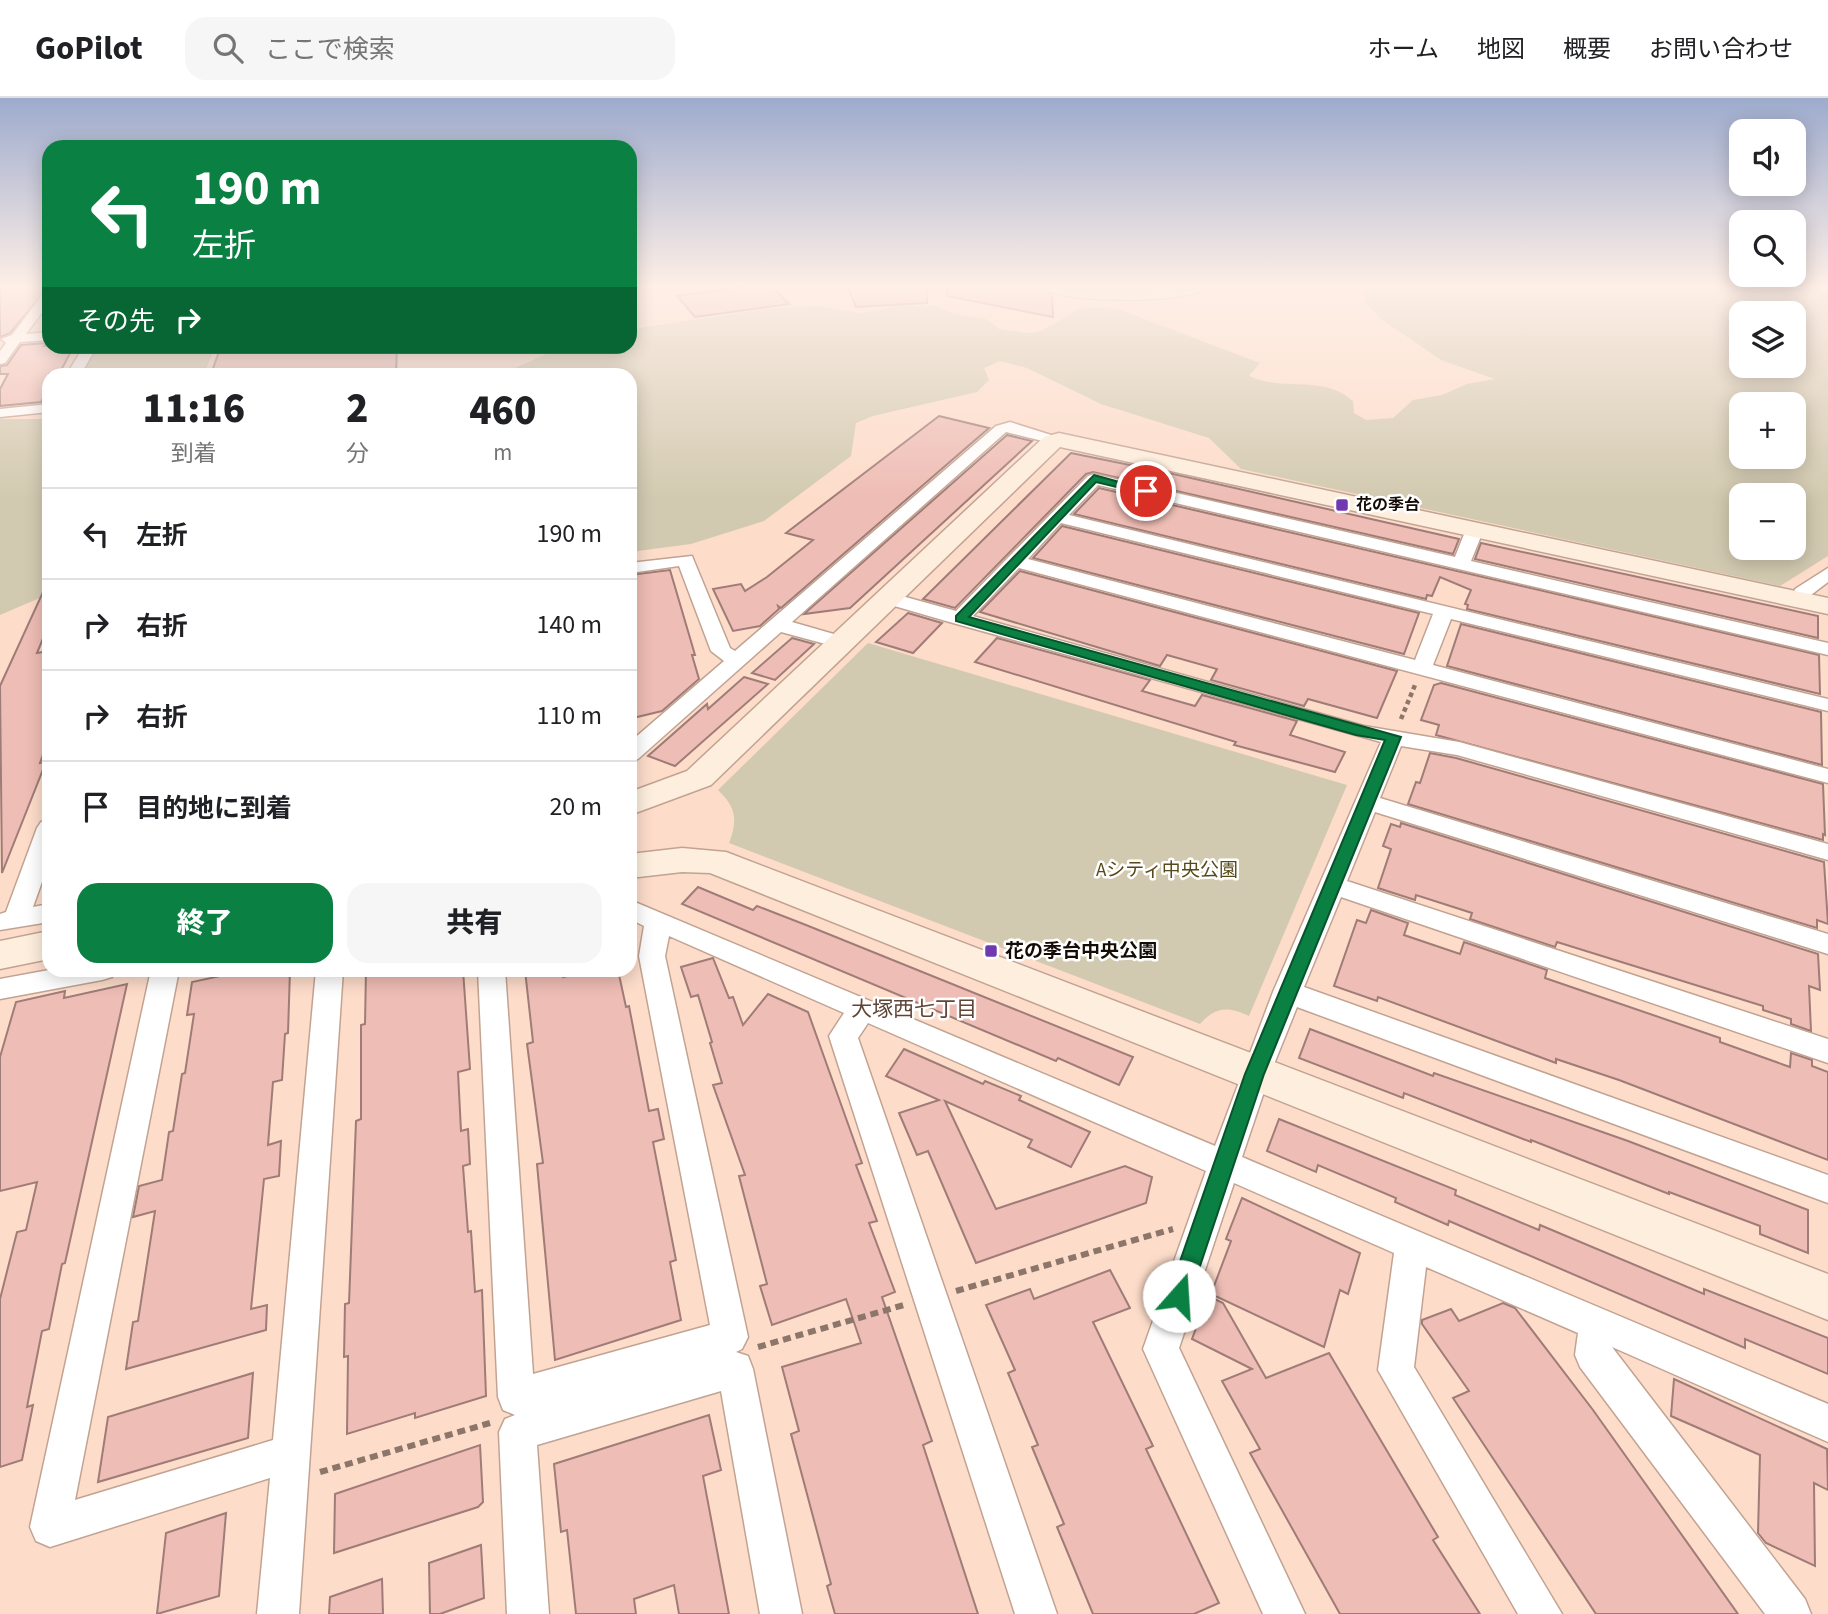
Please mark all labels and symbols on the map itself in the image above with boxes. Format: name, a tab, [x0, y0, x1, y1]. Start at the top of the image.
pin	[1116, 461, 1176, 521]
place label: 花の季台	[1356, 494, 1420, 516]
marker: 花の季台	[1334, 497, 1350, 513]
park label: Aシティ中央公園	[1096, 857, 1238, 884]
place label: 花の季台中央公園	[1005, 938, 1157, 965]
marker: 花の季台中央公園	[983, 943, 999, 959]
district label: 大塚西七丁目	[851, 994, 977, 1024]
position arrow	[1142, 1259, 1216, 1333]

